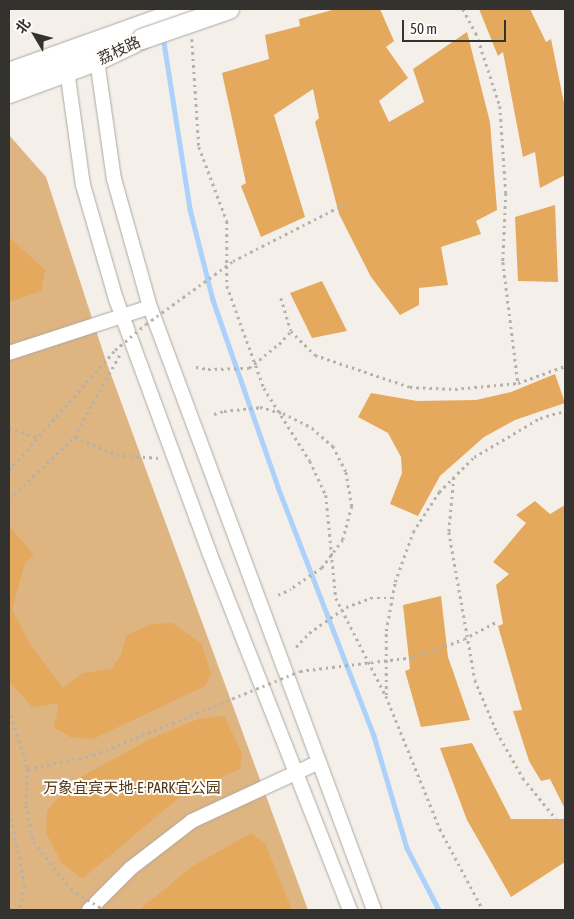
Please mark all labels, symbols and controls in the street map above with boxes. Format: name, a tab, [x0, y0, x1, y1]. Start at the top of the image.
north arrow	[10, 10, 60, 60]
scale bar	[404, 10, 508, 42]
text: 北	[12, 16, 34, 36]
text: 50 m	[410, 20, 437, 37]
street label: 荔枝路	[95, 32, 143, 68]
park label: 万象宜宾天地-E·PARK宜公园	[43, 779, 221, 797]

